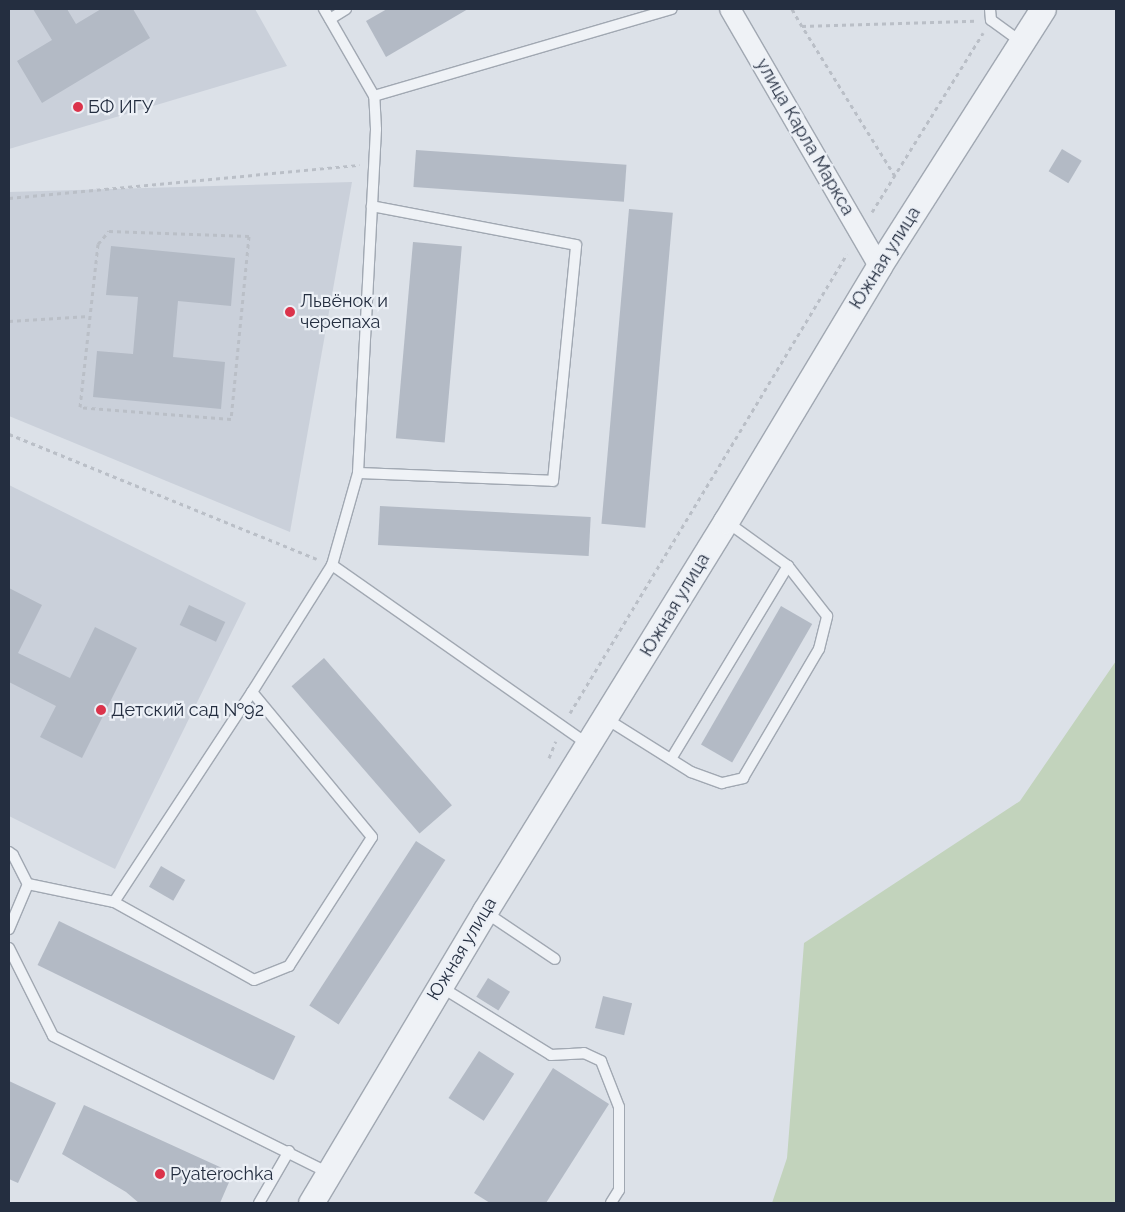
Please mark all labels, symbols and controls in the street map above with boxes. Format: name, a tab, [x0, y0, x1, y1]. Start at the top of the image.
street label: улица Карла Маркса	[751, 55, 859, 219]
place label: БФ ИГУ	[88, 96, 153, 118]
marker: БФ ИГУ	[72, 101, 84, 113]
street label: Южная улица	[845, 203, 925, 313]
place label: Львёнок и черепаха	[300, 291, 388, 334]
marker: Львёнок и черепаха	[284, 306, 296, 318]
street label: Южная улица	[636, 549, 714, 661]
place label: Детский сад №92	[111, 699, 264, 721]
marker: Детский сад №92	[95, 704, 107, 716]
street label: Южная улица	[423, 893, 501, 1005]
place label: Pyaterochka	[170, 1163, 273, 1185]
marker: Pyaterochka	[154, 1168, 166, 1180]

